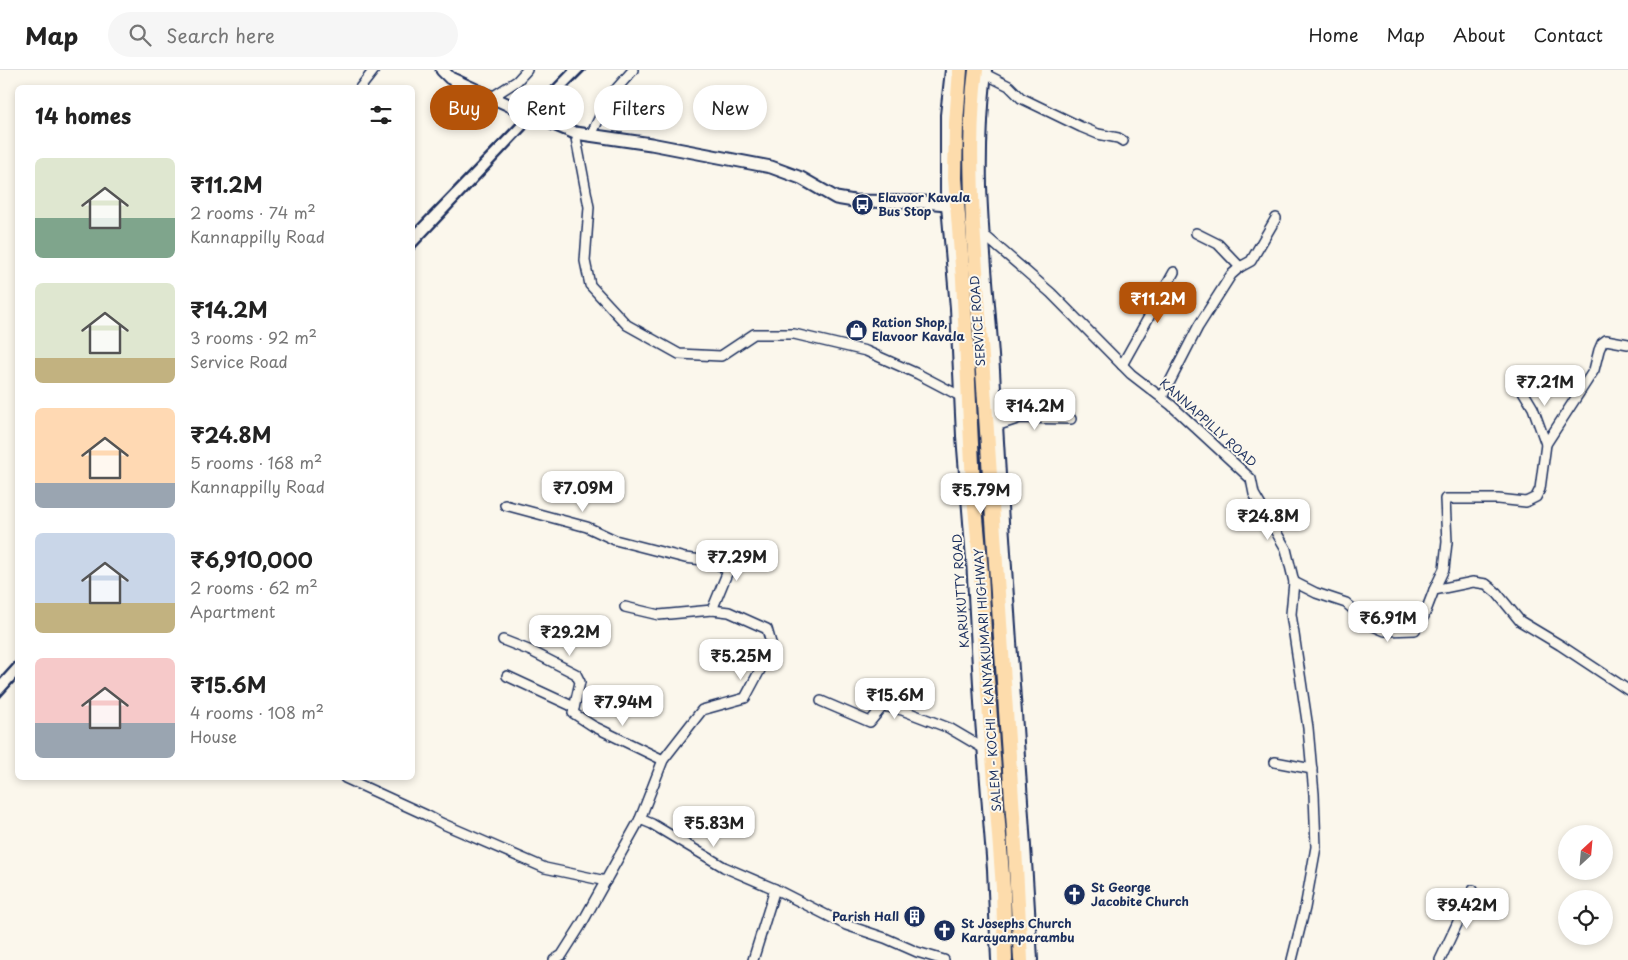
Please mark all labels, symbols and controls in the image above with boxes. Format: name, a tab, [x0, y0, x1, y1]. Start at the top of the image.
search box	[108, 12, 458, 57]
text: Map	[25, 17, 78, 53]
icon: search	[126, 21, 154, 49]
text: Search here	[166, 21, 275, 49]
text: Home	[1308, 21, 1358, 48]
text: Map	[1386, 21, 1425, 48]
text: About	[1453, 21, 1505, 48]
text: Contact	[1533, 21, 1603, 48]
chip: Buy	[430, 85, 498, 130]
chip: Rent	[508, 85, 584, 130]
chip: Filters	[594, 85, 683, 130]
chip: New	[693, 85, 767, 130]
text: 14 homes	[35, 99, 131, 131]
icon: filters	[367, 101, 395, 129]
text: ₹11.2M	[190, 168, 263, 200]
icon: home	[75, 178, 135, 238]
place label: Elavoor Kavala Bus Stop	[878, 188, 971, 220]
bus stop icon: Elavoor Kavala Bus Stop	[850, 193, 874, 217]
text: 2 rooms · 74 m²	[190, 200, 316, 224]
text: Kannappilly Road	[190, 224, 325, 248]
street label: SERVICE ROAD	[965, 275, 989, 367]
pin: ₹11.2M	[1117, 282, 1199, 324]
text: ₹11.2M	[1130, 286, 1186, 310]
text: ₹14.2M	[190, 293, 268, 325]
icon: home	[75, 303, 135, 363]
place label: Ration Shop, Elavoor Kavala	[872, 313, 965, 345]
shop icon: Ration Shop, Elavoor Kavala	[844, 318, 868, 342]
text: 3 rooms · 92 m²	[190, 325, 317, 349]
text: Service Road	[190, 349, 288, 373]
pin: ₹7.21M	[1504, 364, 1586, 407]
text: ₹7.21M	[1516, 369, 1574, 393]
street label: KANNAPPILLY ROAD	[1156, 374, 1261, 471]
pin: ₹14.2M	[994, 388, 1076, 431]
text: ₹14.2M	[1005, 393, 1065, 417]
text: ₹24.8M	[190, 418, 271, 450]
icon: home	[75, 428, 135, 488]
text: 5 rooms · 168 m²	[190, 450, 322, 474]
pin: ₹7.09M	[542, 470, 624, 513]
pin: ₹5.79M	[940, 472, 1022, 515]
text: Kannappilly Road	[190, 474, 325, 498]
text: ₹7.09M	[553, 475, 613, 499]
text: ₹5.79M	[952, 477, 1010, 501]
pin: ₹24.8M	[1227, 498, 1309, 541]
text: ₹24.8M	[1237, 503, 1299, 527]
street label: KARUKUTTY ROAD	[947, 533, 973, 649]
pin: ₹7.29M	[696, 540, 778, 582]
text: ₹6,910,000	[190, 543, 313, 575]
text: ₹7.29M	[707, 544, 767, 568]
street label: SALEM - KOCHI - KANYAKUMARI HIGHWAY	[969, 547, 1005, 812]
icon: home	[75, 553, 135, 613]
text: 2 rooms · 62 m²	[190, 575, 318, 599]
text: Apartment	[190, 599, 275, 623]
pin: ₹6.91M	[1347, 600, 1429, 643]
text: ₹6.91M	[1359, 605, 1417, 629]
pin: ₹29.2M	[529, 614, 611, 657]
text: ₹29.2M	[540, 619, 600, 643]
pin: ₹5.25M	[700, 638, 782, 681]
text: ₹5.25M	[710, 643, 772, 667]
text: ₹15.6M	[190, 668, 266, 700]
icon: home	[75, 678, 135, 738]
pin: ₹15.6M	[854, 678, 936, 720]
text: ₹15.6M	[866, 682, 924, 706]
pin: ₹7.94M	[582, 684, 664, 727]
text: ₹7.94M	[593, 689, 653, 713]
text: 4 rooms · 108 m²	[190, 700, 324, 724]
text: House	[190, 724, 237, 748]
pin: ₹5.83M	[673, 806, 755, 848]
text: ₹5.83M	[684, 810, 744, 834]
north arrow	[1558, 825, 1612, 880]
map controls	[1558, 825, 1613, 945]
place label: St George Jacobite Church	[1091, 878, 1189, 910]
church icon: St George Jacobite Church	[1063, 883, 1087, 907]
pin: ₹9.42M	[1426, 888, 1508, 930]
button: locate	[1558, 890, 1613, 945]
text: ₹9.42M	[1437, 892, 1497, 916]
building icon: Parish Hall	[903, 905, 927, 929]
place label: Parish Hall	[832, 907, 899, 925]
place label: St Josephs Church Karayamparambu	[961, 914, 1075, 946]
church icon: St Josephs Church Karayamparambu	[933, 919, 957, 943]

